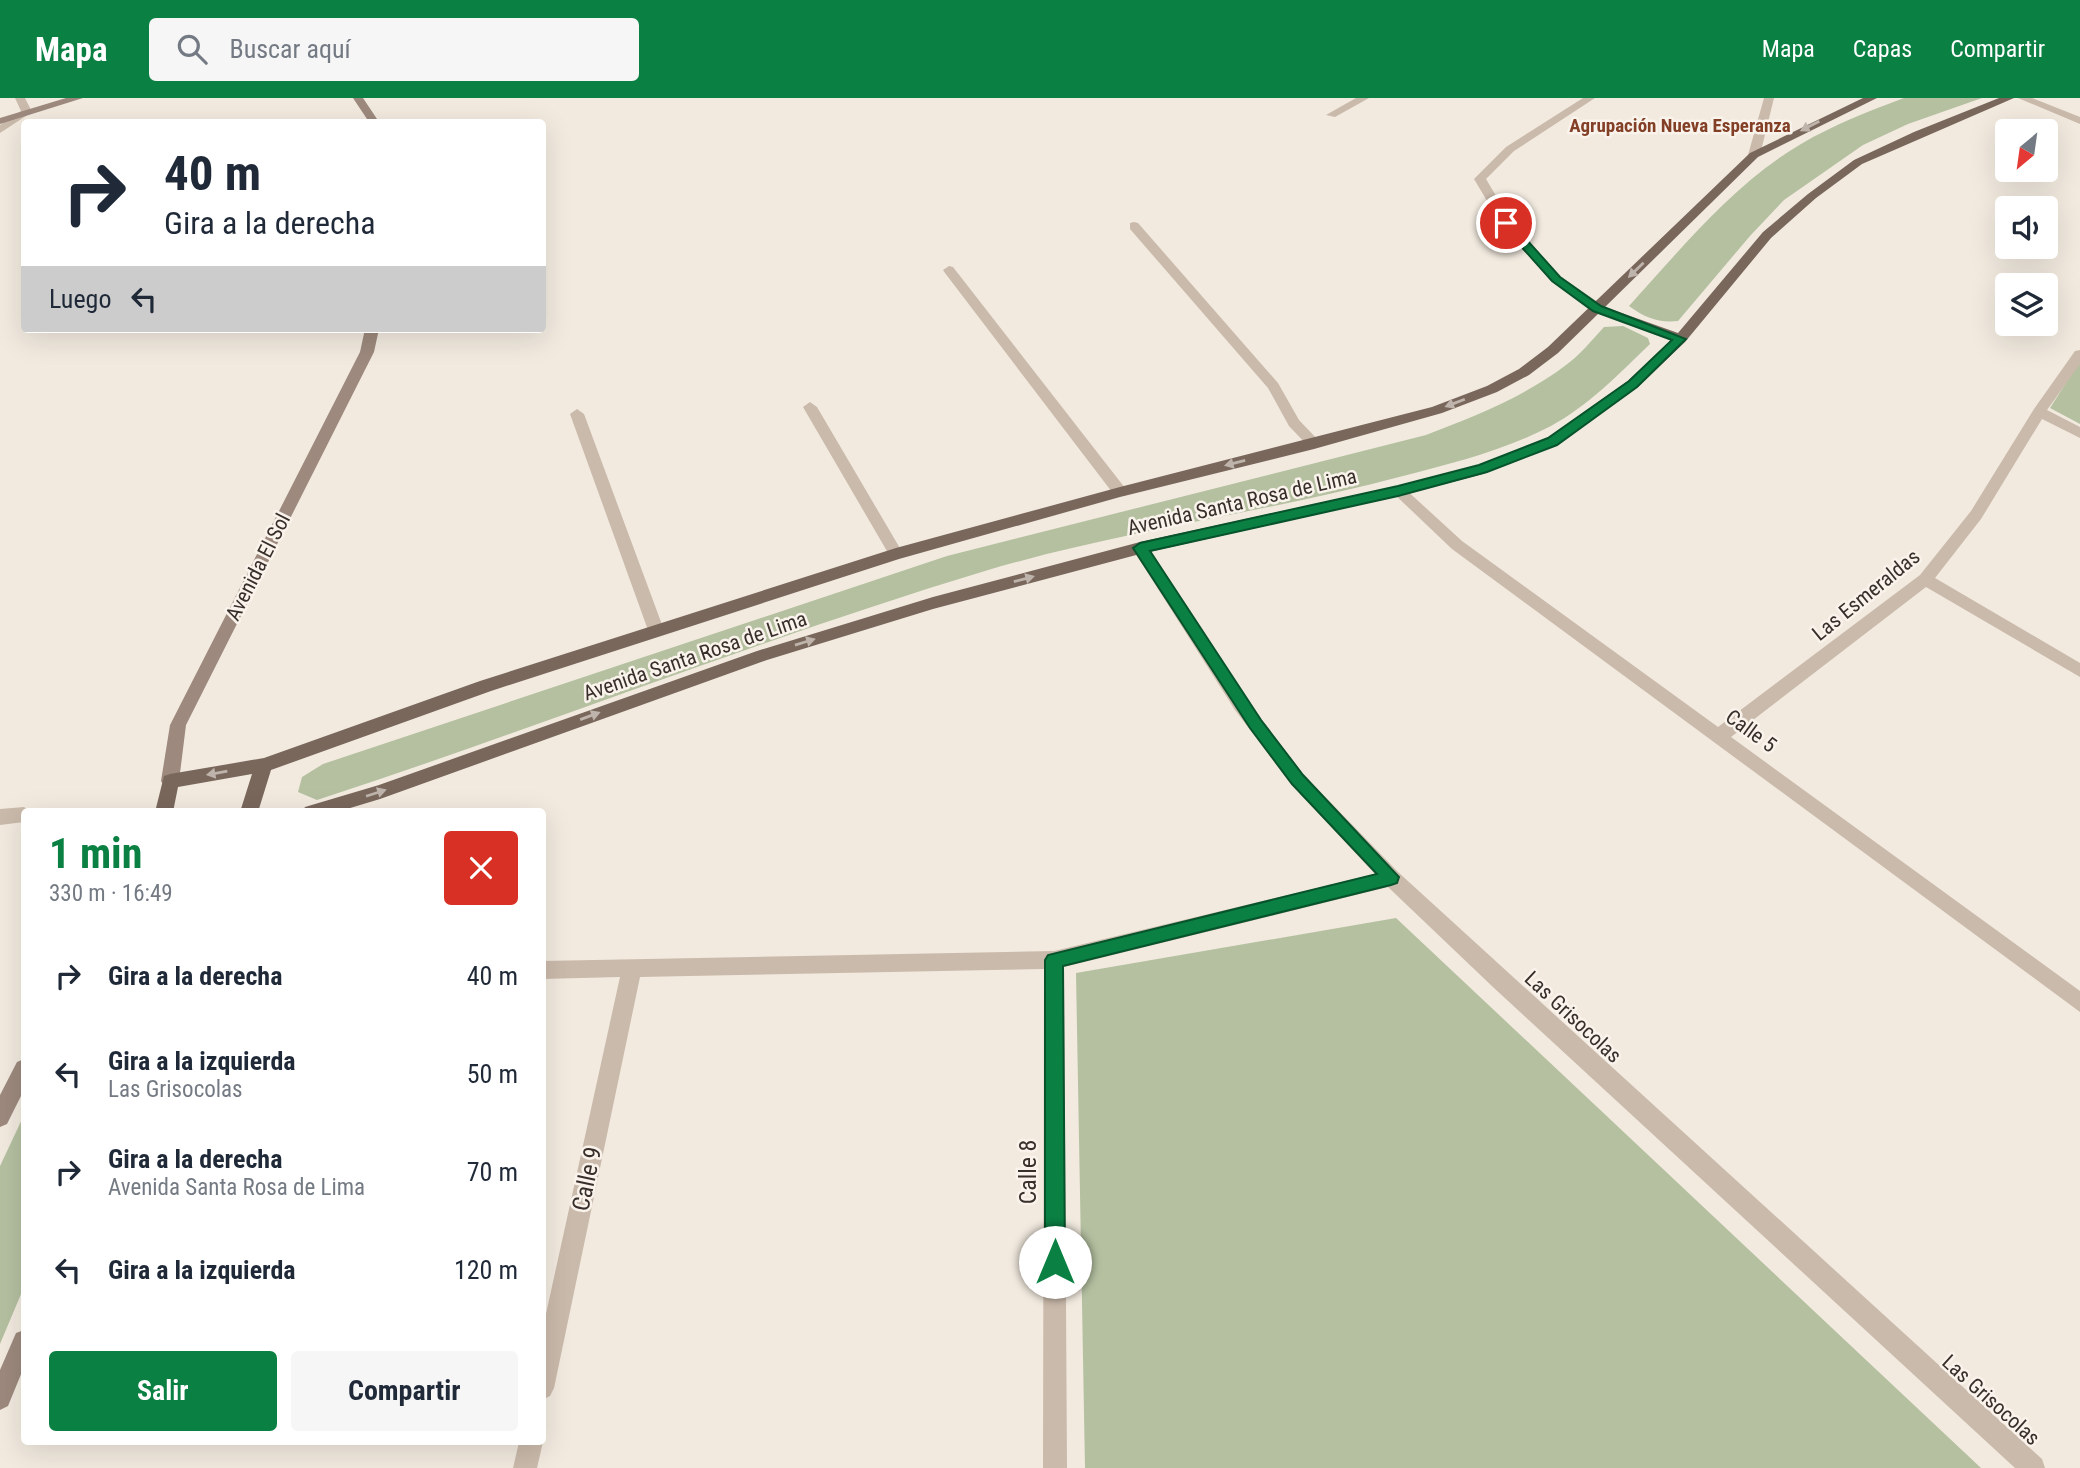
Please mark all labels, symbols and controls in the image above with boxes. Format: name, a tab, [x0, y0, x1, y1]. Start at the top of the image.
search box	[149, 18, 639, 81]
text: Mapa	[35, 30, 107, 69]
icon: search	[173, 30, 211, 68]
text: Buscar aquí	[229, 34, 351, 64]
text: Mapa	[1762, 35, 1815, 63]
text: Capas	[1853, 35, 1912, 63]
text: Compartir	[1950, 35, 2045, 63]
district label: Agrupación Nueva Esperanza	[1569, 114, 1791, 137]
north arrow	[1995, 119, 2058, 182]
map controls	[1995, 119, 2058, 336]
one-way arrow	[1799, 120, 1819, 132]
text: 40 m	[164, 145, 261, 202]
icon: right	[49, 147, 140, 238]
pin	[1476, 193, 1536, 253]
button: sound	[1995, 196, 2058, 259]
text: Gira a la derecha	[164, 204, 376, 242]
icon: arrive	[1487, 204, 1525, 242]
one-way arrow	[1628, 262, 1645, 278]
button: layers	[1995, 273, 2058, 336]
icon: left	[125, 280, 163, 318]
text: Luego	[49, 284, 111, 314]
one-way arrow	[1444, 398, 1465, 409]
one-way arrow	[1224, 458, 1246, 469]
street label: Avenida Santa Rosa de Lima	[1125, 464, 1359, 540]
street label: Avenida El Sol	[221, 509, 295, 625]
street label: Las Esmeraldas	[1808, 544, 1924, 646]
one-way arrow	[1013, 573, 1035, 584]
street label: Avenida Santa Rosa de Lima	[580, 606, 810, 706]
one-way arrow	[795, 636, 816, 646]
street label: Calle 5	[1721, 705, 1781, 757]
one-way arrow	[580, 711, 601, 722]
one-way arrow	[206, 768, 228, 779]
one-way arrow	[366, 787, 387, 798]
text: 1 min	[49, 829, 142, 878]
button: close	[444, 831, 518, 905]
text: 330 m · 16:49	[49, 880, 173, 907]
icon: right	[49, 957, 87, 995]
text: Gira a la derecha	[108, 961, 282, 991]
text: 40 m	[467, 961, 518, 991]
street label: Las Grisocolas	[1520, 966, 1626, 1068]
text: Gira a la izquierda	[108, 1046, 296, 1076]
icon: left	[49, 1055, 87, 1093]
text: 50 m	[467, 1059, 518, 1089]
text: Las Grisocolas	[108, 1076, 243, 1103]
street label: Calle 8	[1014, 1140, 1042, 1204]
text: Gira a la derecha	[108, 1144, 282, 1174]
street label: Calle 9	[567, 1144, 607, 1214]
icon: right	[49, 1153, 87, 1191]
text: 70 m	[467, 1157, 518, 1187]
text: Avenida Santa Rosa de Lima	[108, 1174, 365, 1201]
position arrow	[1018, 1225, 1092, 1299]
icon: left	[49, 1251, 87, 1289]
text: Gira a la izquierda	[108, 1255, 296, 1285]
text: 120 m	[454, 1255, 518, 1285]
street label: Las Grisocolas	[1937, 1350, 2045, 1450]
button: Salir	[49, 1351, 277, 1431]
button: Compartir	[291, 1351, 518, 1431]

